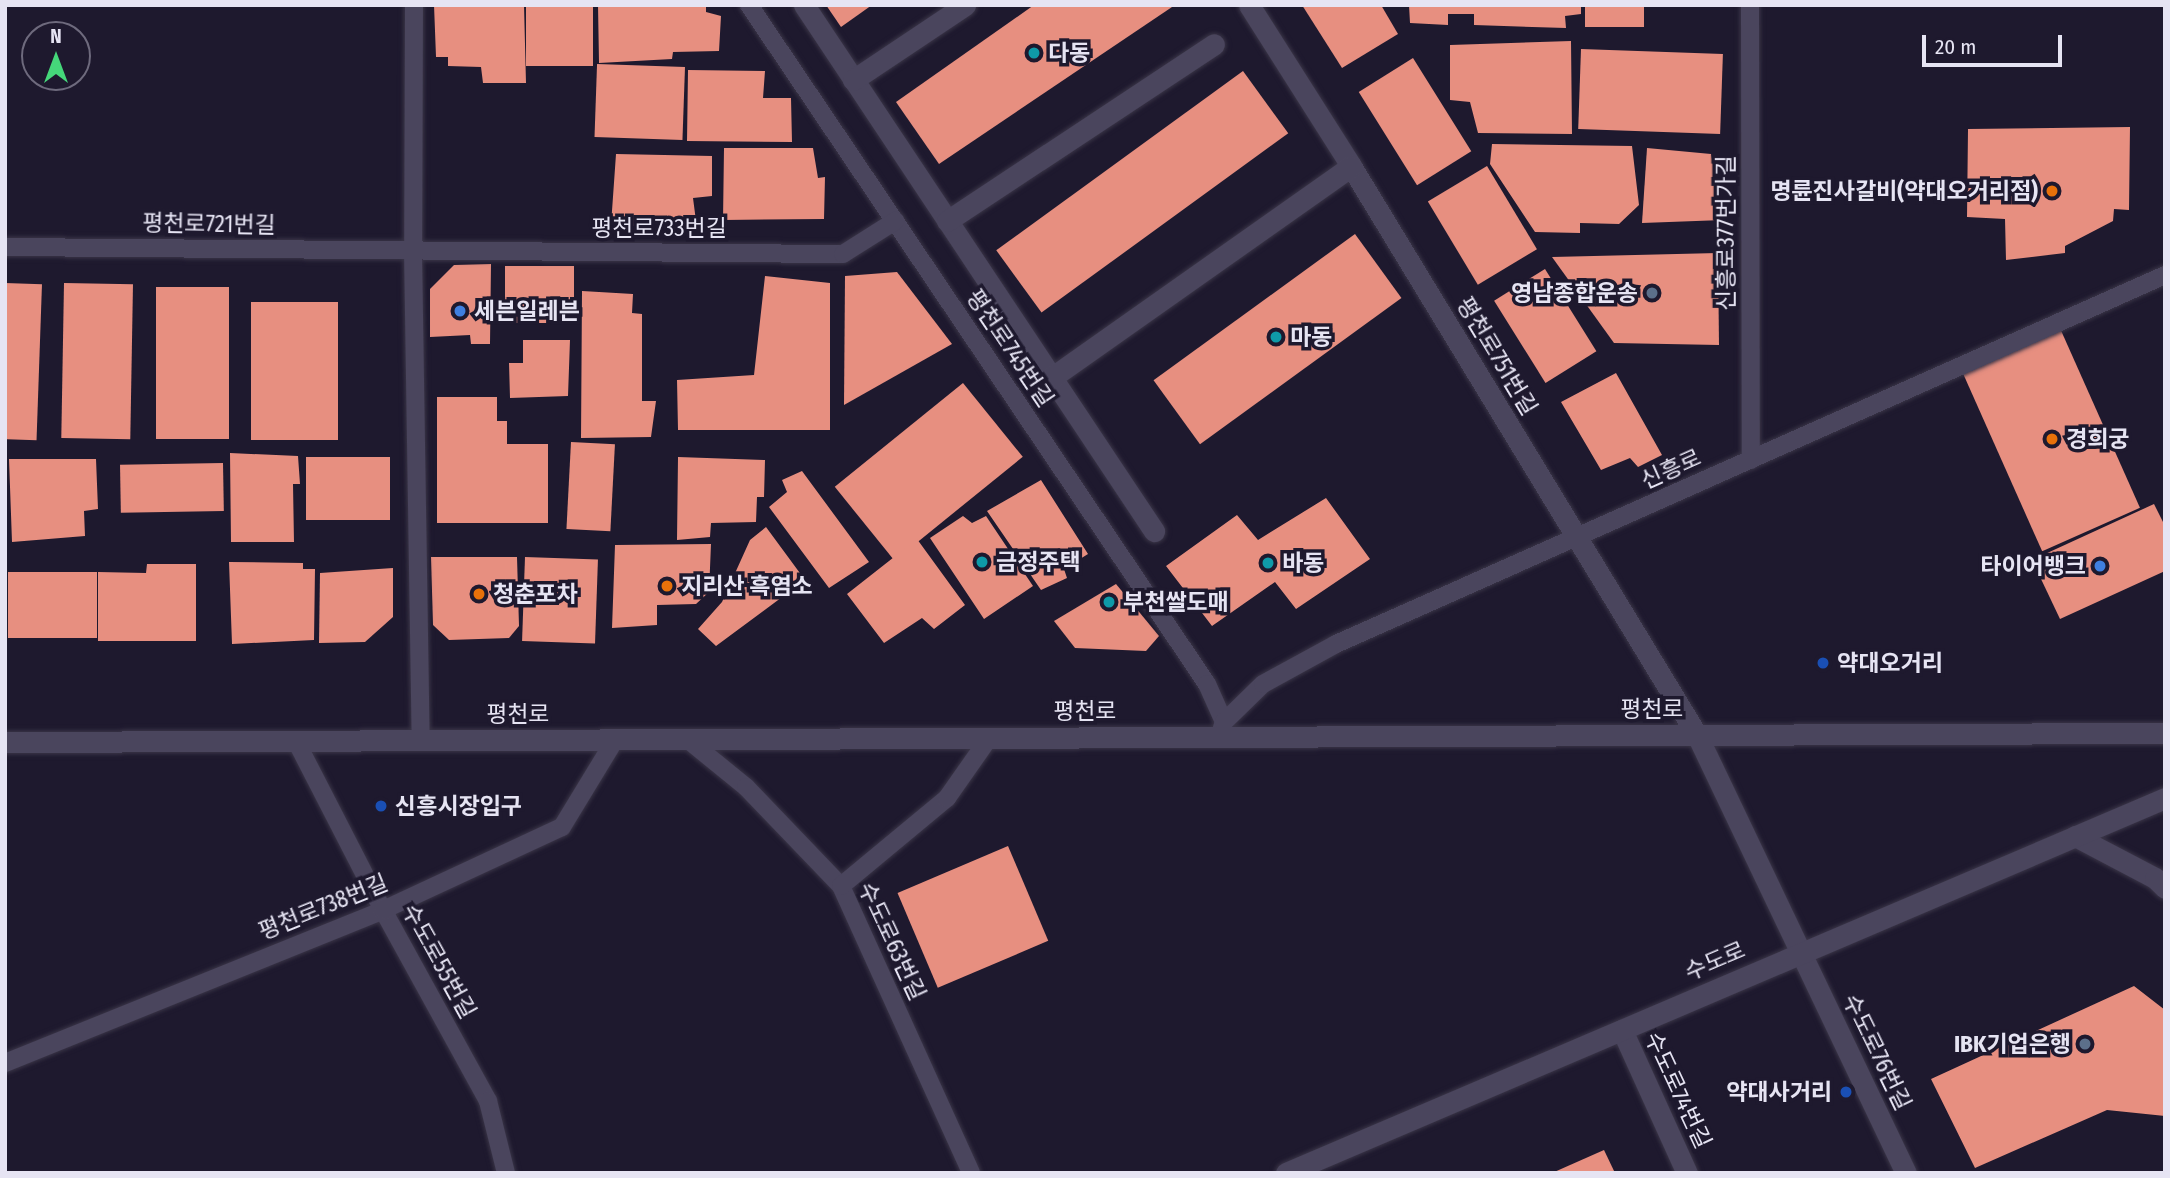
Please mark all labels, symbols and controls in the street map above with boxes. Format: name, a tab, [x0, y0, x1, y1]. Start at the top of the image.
north arrow	[21, 21, 91, 91]
scale bar	[1925, 21, 2065, 65]
text: N	[50, 25, 62, 48]
text: 20 m	[1935, 34, 1976, 60]
place label: 다동	[1048, 39, 1090, 67]
marker: 다동	[1026, 45, 1042, 61]
street label: 신흥로377번가길	[1712, 155, 1740, 311]
place label: 명륜진사갈비(약대오거리점)	[1770, 177, 2038, 205]
marker: 명륜진사갈비(약대오거리점)	[2044, 183, 2060, 199]
street label: 평천로721번길	[142, 209, 276, 239]
street label: 평천로733번길	[591, 214, 727, 242]
place label: 영남종합운송	[1511, 279, 1638, 307]
street label: 평천로745번길	[961, 284, 1059, 412]
marker: 영남종합운송	[1644, 285, 1660, 301]
street label: 평천로751번길	[1451, 292, 1543, 420]
place label: 세븐일레븐	[474, 297, 580, 325]
marker: 세븐일레븐	[452, 303, 468, 319]
place label: 마동	[1290, 323, 1332, 351]
marker: 마동	[1268, 329, 1284, 345]
place label: 경희궁	[2066, 425, 2129, 453]
marker: 경희궁	[2044, 431, 2060, 447]
street label: 신흥로	[1636, 443, 1706, 495]
place label: 금정주택	[996, 548, 1081, 576]
place label: 바동	[1282, 549, 1324, 577]
place label: 타이어뱅크	[1980, 552, 2086, 580]
marker: 금정주택	[974, 554, 990, 570]
marker: 바동	[1260, 555, 1276, 571]
marker: 타이어뱅크	[2092, 558, 2108, 574]
place label: 지리산 흑염소	[681, 572, 813, 600]
marker: 지리산 흑염소	[659, 578, 675, 594]
place label: 청춘포차	[493, 580, 578, 608]
marker: 청춘포차	[471, 586, 487, 602]
place label: 부천쌀도매	[1123, 588, 1229, 616]
marker: 부천쌀도매	[1101, 594, 1117, 610]
place label: 약대오거리	[1837, 649, 1943, 677]
marker: 약대오거리	[1815, 655, 1831, 671]
street label: 평천로	[1620, 695, 1684, 723]
street label: 평천로	[1053, 697, 1117, 725]
street label: 평천로	[486, 700, 550, 728]
place label: 신흥시장입구	[395, 792, 522, 820]
marker: 신흥시장입구	[373, 798, 389, 814]
street label: 평천로738번길	[254, 869, 392, 945]
street label: 수도로63번길	[853, 877, 931, 1005]
street label: 수도로55번길	[396, 899, 482, 1023]
street label: 수도로	[1680, 936, 1750, 986]
street label: 수도로76번길	[1837, 989, 1917, 1115]
street label: 수도로74번길	[1639, 1027, 1717, 1153]
place label: IBK기업은행	[1954, 1030, 2071, 1058]
marker: IBK기업은행	[2077, 1036, 2093, 1052]
place label: 약대사거리	[1726, 1078, 1832, 1106]
marker: 약대사거리	[1838, 1084, 1854, 1100]

